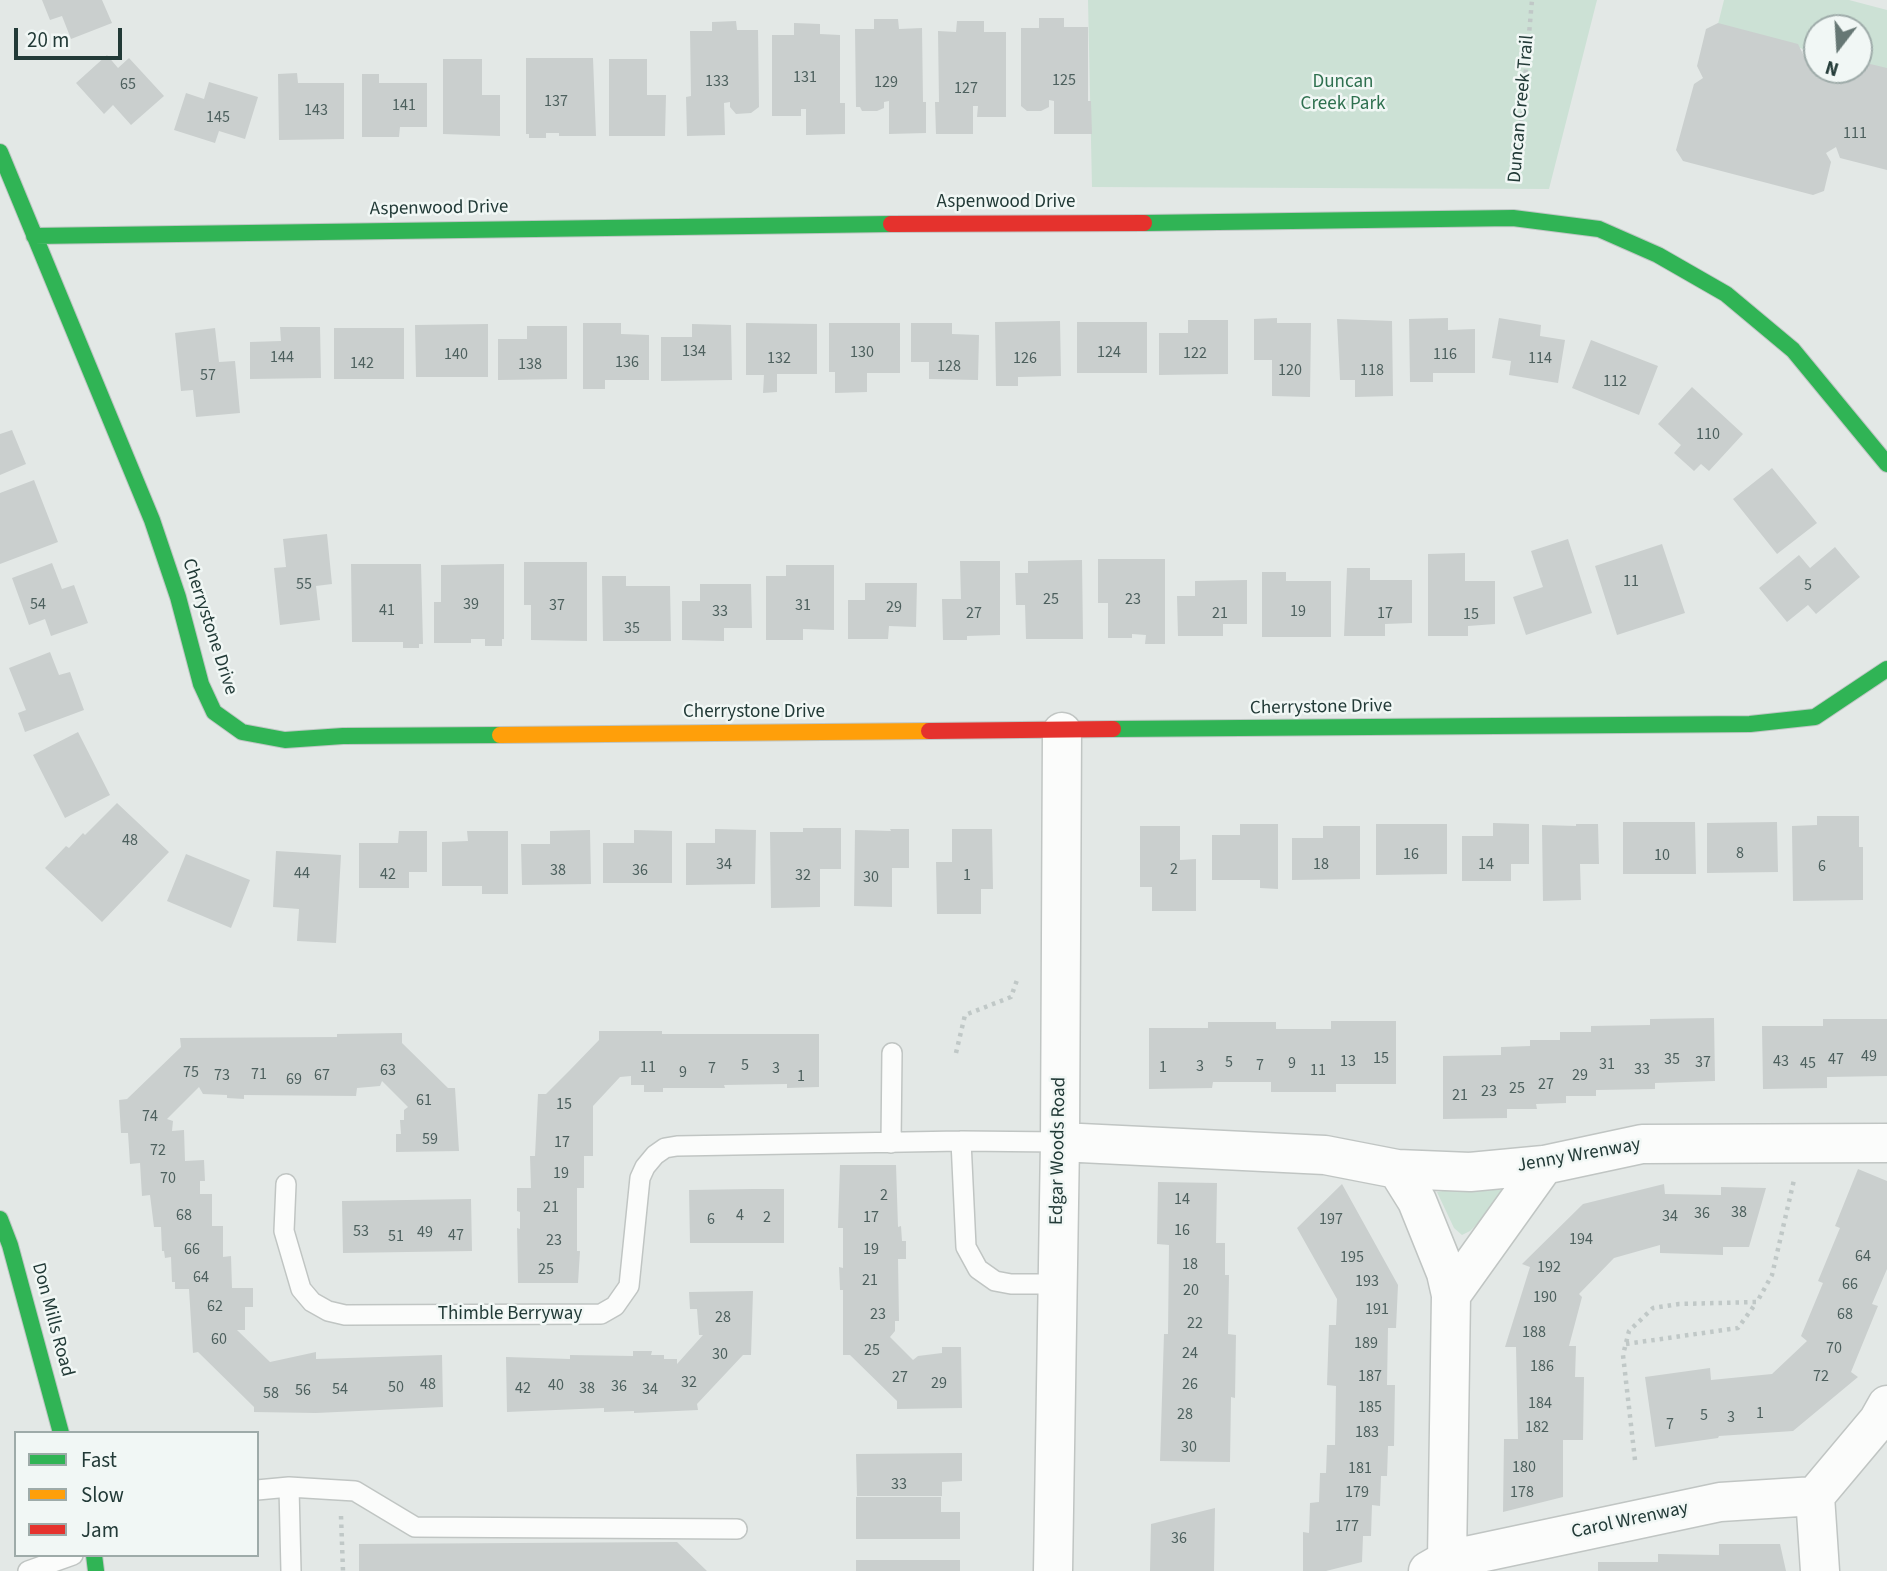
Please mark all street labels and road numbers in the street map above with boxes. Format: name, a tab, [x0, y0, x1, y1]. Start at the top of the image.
street label: Duncan Creek Trail	[1504, 34, 1540, 184]
street label: Aspenwood Drive	[937, 192, 1075, 214]
street label: Aspenwood Drive	[369, 196, 509, 222]
street label: Cherrystone Drive	[176, 556, 242, 698]
street label: Cherrystone Drive	[1250, 695, 1392, 721]
street label: Cherrystone Drive	[683, 702, 825, 724]
street label: Edgar Woods Road	[1046, 1077, 1072, 1225]
street label: Jenny Wrenway	[1515, 1134, 1643, 1178]
street label: Don Mills Road	[26, 1261, 78, 1379]
street label: Thimble Berryway	[438, 1304, 582, 1326]
street label: Carol Wrenway	[1570, 1497, 1690, 1545]

